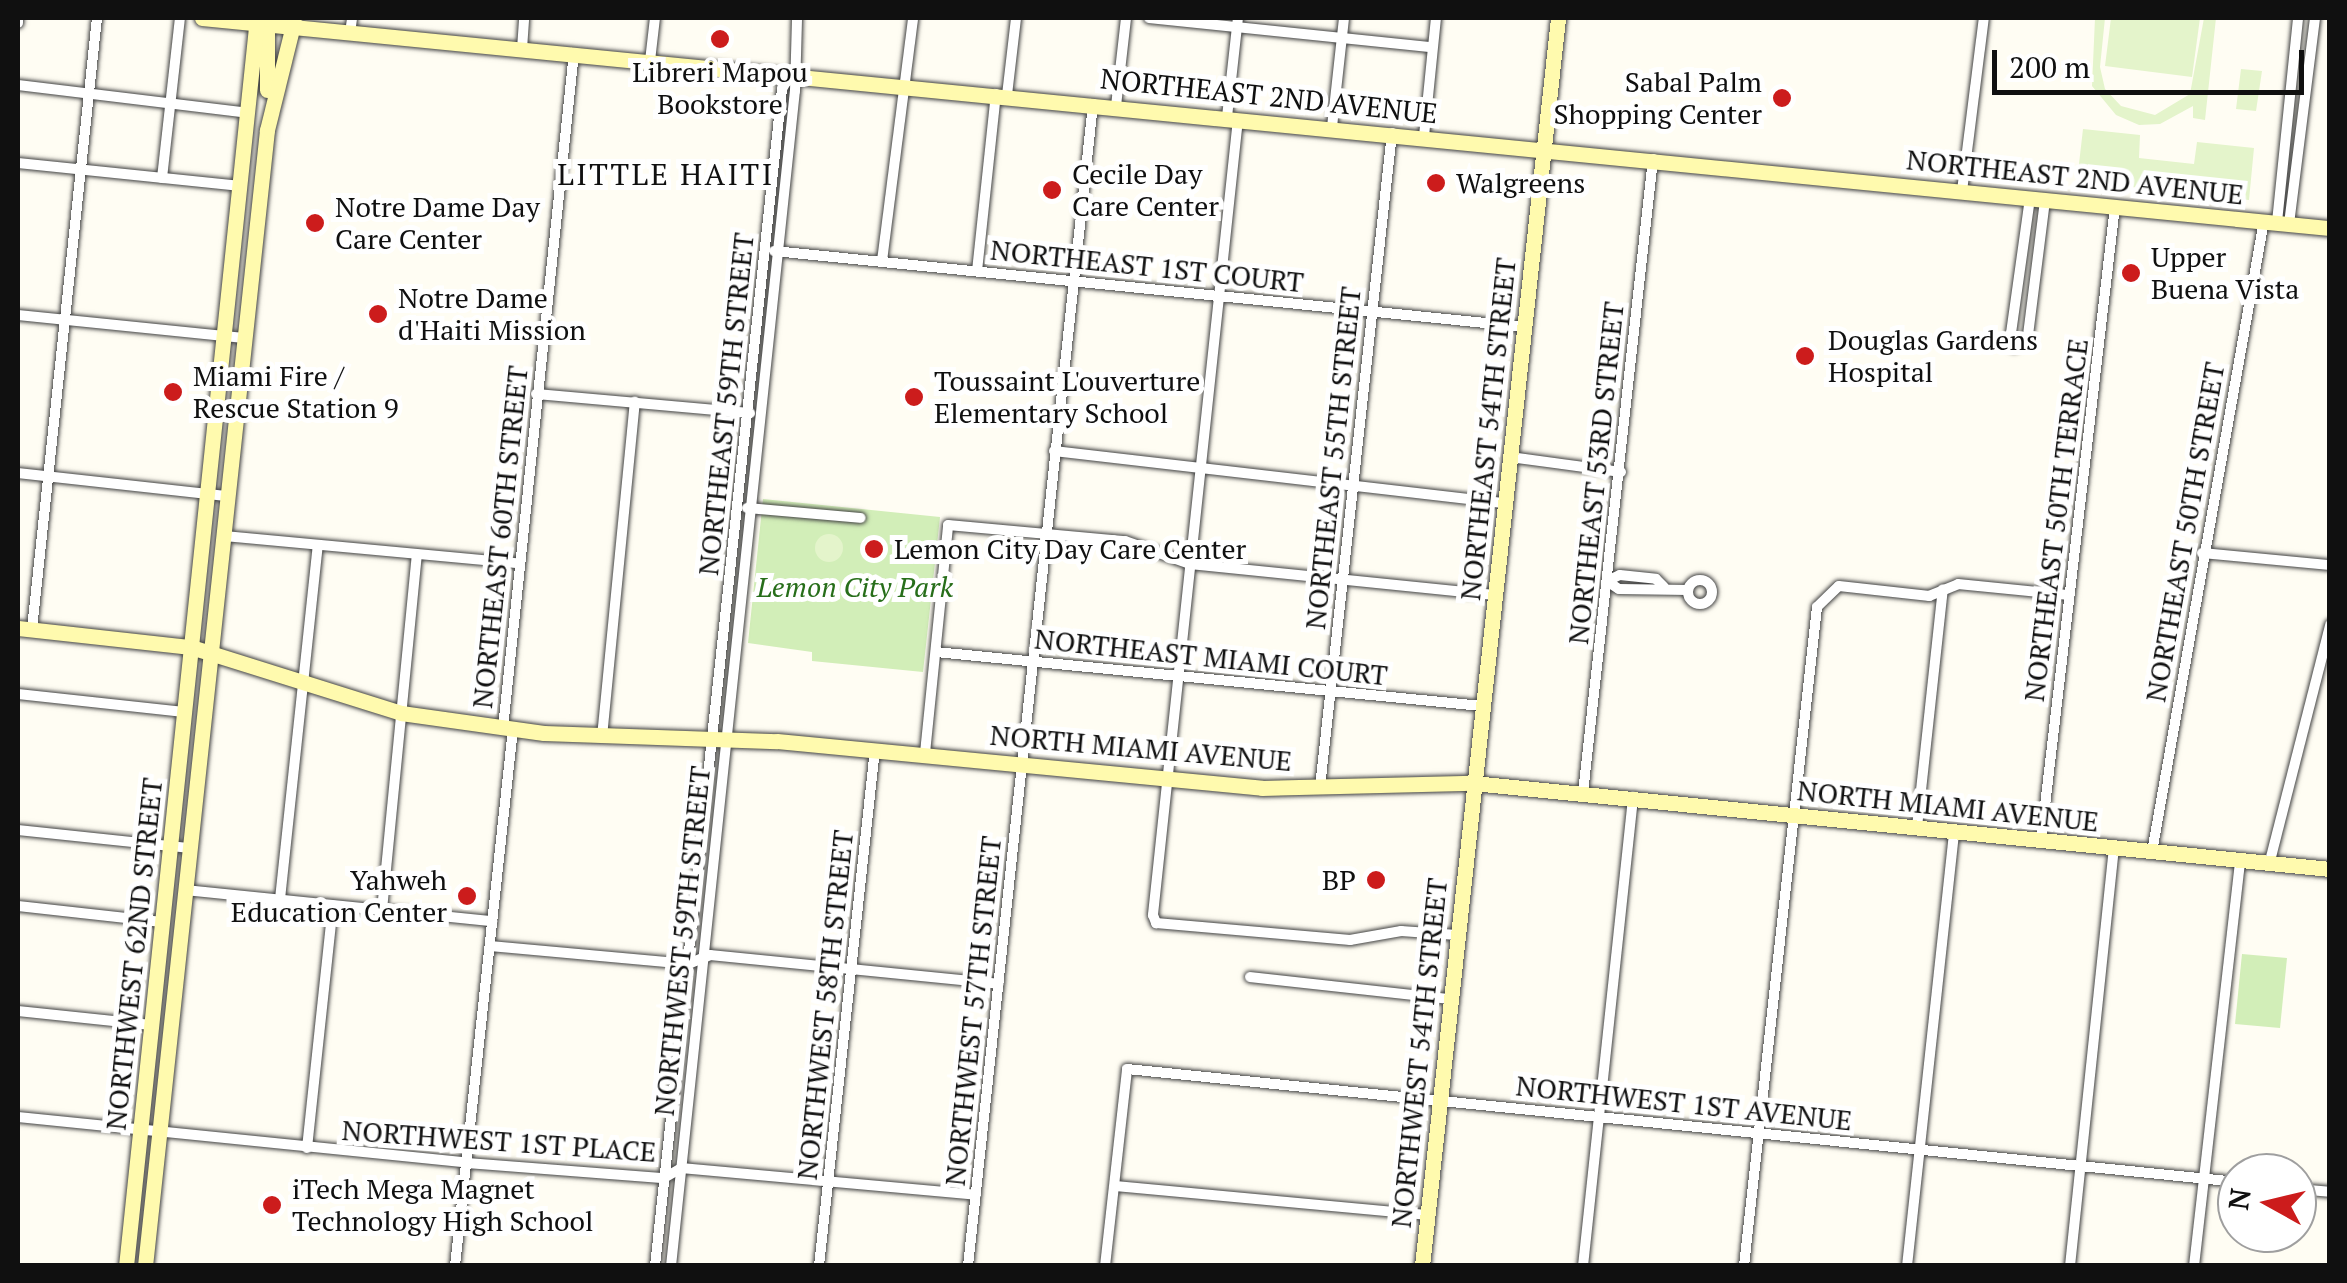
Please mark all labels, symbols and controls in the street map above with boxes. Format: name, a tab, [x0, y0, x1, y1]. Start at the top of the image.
marker: Libreri Mapou Bookstore	[709, 28, 731, 50]
scale bar	[1997, 30, 2310, 92]
text: 200 m	[2009, 47, 2090, 87]
place label: Libreri Mapou Bookstore	[632, 55, 808, 121]
street label: NORTHEAST 2ND AVENUE	[1099, 62, 1439, 130]
place label: Sabal Palm Shopping Center	[1553, 65, 1762, 131]
marker: Sabal Palm Shopping Center	[1771, 87, 1793, 109]
street label: NORTHEAST 2ND AVENUE	[1905, 143, 2245, 211]
district label: LITTLE HAITI	[557, 156, 775, 192]
place label: Cecile Day Care Center	[1072, 157, 1219, 223]
place label: Walgreens	[1456, 166, 1585, 200]
marker: Walgreens	[1425, 172, 1447, 194]
marker: Cecile Day Care Center	[1041, 179, 1063, 201]
place label: Notre Dame Day Care Center	[335, 190, 540, 256]
marker: Notre Dame Day Care Center	[304, 212, 326, 234]
street label: NORTHEAST 59TH STREET	[691, 231, 761, 577]
street label: NORTHEAST 1ST COURT	[989, 233, 1305, 299]
place label: Upper Buena Vista	[2151, 240, 2300, 306]
street label: NORTHEAST 54TH STREET	[1453, 256, 1523, 602]
marker: Upper Buena Vista	[2120, 262, 2142, 284]
place label: Notre Dame d'Haiti Mission	[398, 281, 586, 347]
street label: NORTHEAST 55TH STREET	[1298, 285, 1368, 631]
street label: NORTHEAST 53RD STREET	[1561, 300, 1631, 646]
marker: Notre Dame d'Haiti Mission	[367, 303, 389, 325]
place label: Douglas Gardens Hospital	[1828, 323, 2038, 389]
street label: NORTHEAST 50TH TERRACE	[2017, 337, 2095, 703]
marker: Douglas Gardens Hospital	[1792, 343, 1818, 369]
place label: Miami Fire / Rescue Station 9	[193, 359, 399, 425]
street label: NORTHEAST 50TH STREET	[2139, 359, 2231, 705]
street label: NORTHEAST 60TH STREET	[465, 364, 535, 710]
place label: Toussaint L'ouverture Elementary School	[934, 364, 1200, 430]
marker: Miami Fire / Rescue Station 9	[162, 381, 184, 403]
marker: Toussaint L'ouverture Elementary School	[903, 386, 925, 408]
place label: Lemon City Day Care Center	[894, 532, 1246, 566]
marker: Lemon City Day Care Center	[863, 538, 885, 560]
park label: Lemon City Park	[757, 570, 953, 604]
street label: NORTHEAST MIAMI COURT	[1033, 622, 1389, 692]
street label: NORTH MIAMI AVENUE	[988, 718, 1294, 778]
street label: NORTHWEST 59TH STREET	[647, 764, 717, 1118]
street label: NORTH MIAMI AVENUE	[1795, 773, 2101, 839]
street label: NORTHWEST 62ND STREET	[99, 776, 169, 1132]
street label: NORTHWEST 58TH STREET	[790, 828, 860, 1182]
street label: NORTHWEST 57TH STREET	[938, 834, 1008, 1188]
place label: Yahweh Education Center	[231, 863, 447, 929]
place label: BP	[1322, 863, 1356, 897]
marker: BP	[1365, 869, 1387, 891]
street label: NORTHWEST 54TH STREET	[1384, 876, 1454, 1230]
marker: Yahweh Education Center	[456, 885, 478, 907]
street label: NORTHWEST 1ST AVENUE	[1514, 1069, 1854, 1137]
street label: NORTHWEST 1ST PLACE	[341, 1113, 657, 1169]
north arrow	[2217, 1153, 2317, 1253]
place label: iTech Mega Magnet Technology High School	[292, 1172, 594, 1238]
text: N	[2219, 1186, 2259, 1212]
marker: iTech Mega Magnet Technology High School	[261, 1194, 283, 1216]

